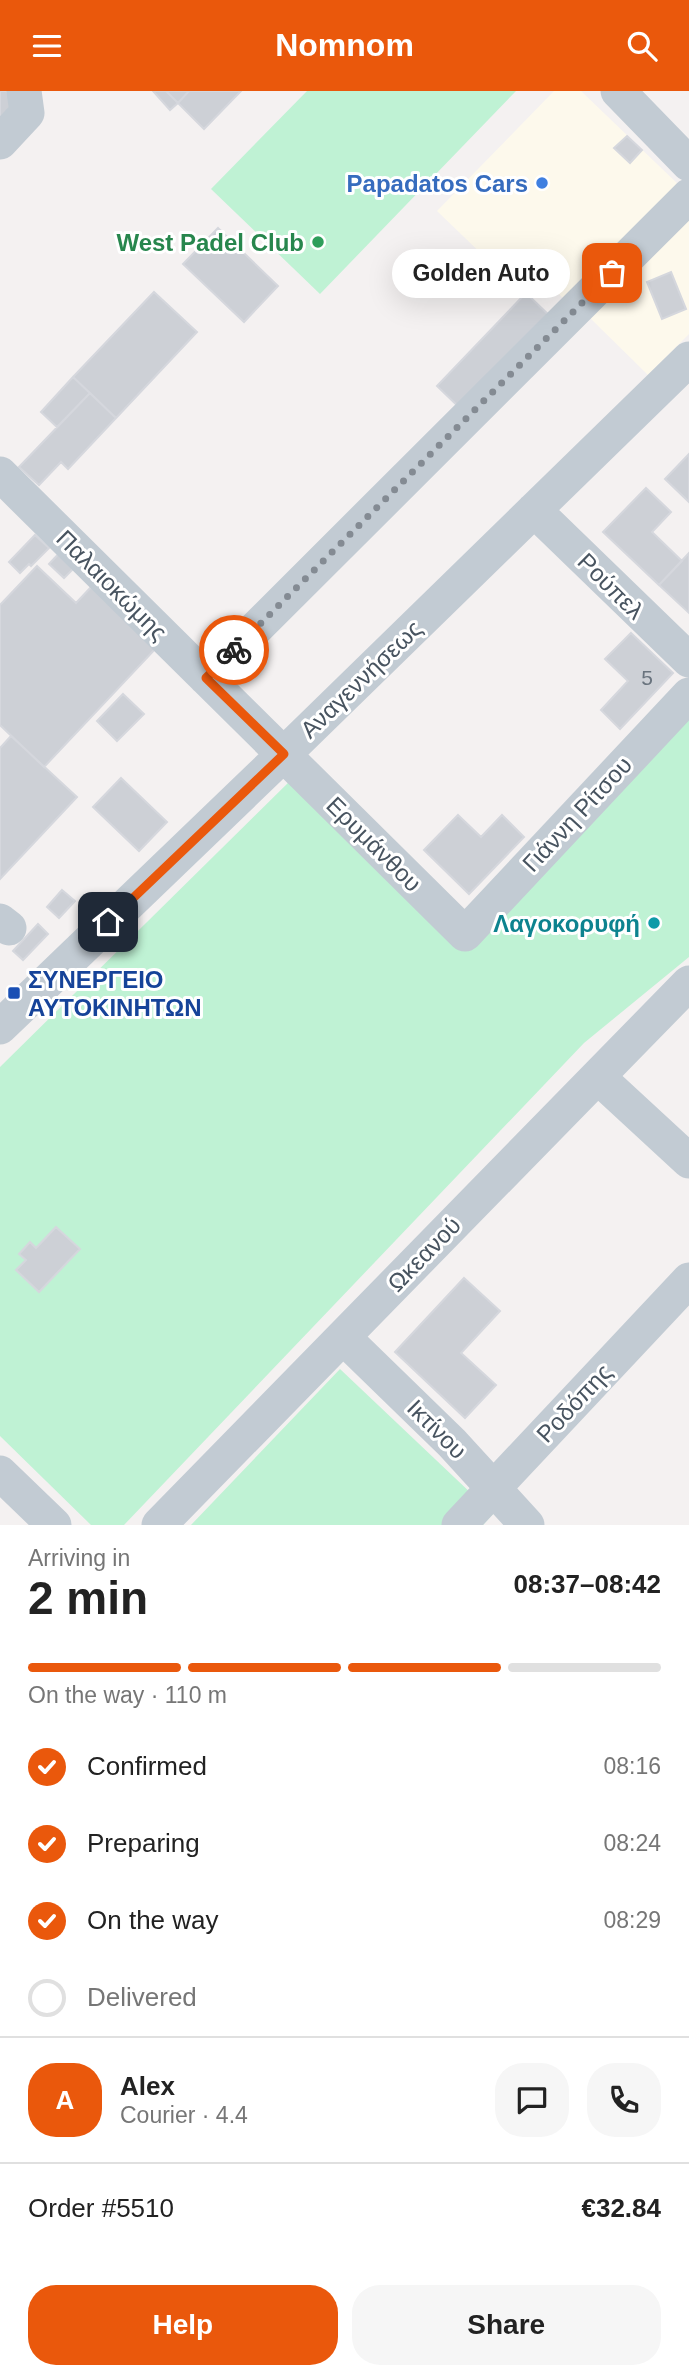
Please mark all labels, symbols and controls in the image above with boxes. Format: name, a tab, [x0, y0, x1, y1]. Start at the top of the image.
icon: menu	[28, 27, 66, 65]
text: Nomnom	[275, 27, 414, 63]
icon: search	[623, 27, 661, 65]
place label: Papadatos Cars	[347, 170, 528, 197]
marker: Papadatos Cars	[534, 175, 550, 191]
place label: West Padel Club	[116, 229, 304, 256]
marker: West Padel Club	[310, 234, 326, 250]
pin	[582, 243, 642, 303]
callout: Golden Auto	[392, 249, 570, 297]
icon: bag	[593, 254, 631, 292]
text: Golden Auto	[412, 260, 550, 286]
street label: Παλαιοκώμης	[51, 524, 173, 646]
street label: Ρούπελ	[573, 548, 649, 624]
courier	[199, 615, 269, 685]
street label: Αναγεννήσεως	[295, 615, 427, 743]
icon: bike	[215, 631, 253, 669]
house number: 5	[641, 666, 653, 689]
street label: Γιάννη Ρίτσου	[517, 751, 637, 877]
street label: Ερυμάνθου	[321, 791, 427, 897]
pin	[78, 892, 138, 952]
icon: home	[89, 903, 127, 941]
place label: Λαγοκορυφή	[493, 910, 640, 937]
marker: Λαγοκορυφή	[646, 915, 662, 931]
place label: ΣΥΝΕΡΓΕΙΟ ΑΥΤΟΚΙΝΗΤΩΝ	[28, 966, 202, 1021]
marker: ΣΥΝΕΡΓΕΙΟ ΑΥΤΟΚΙΝΗΤΩΝ	[6, 985, 22, 1001]
street label: Ωκεανού	[382, 1211, 466, 1297]
street label: Ροδόπης	[531, 1358, 617, 1448]
street label: Ικτίνου	[402, 1394, 472, 1464]
text: Arriving in	[28, 1545, 130, 1571]
text: 08:37–08:42	[514, 1569, 661, 1599]
text: 2 min	[28, 1572, 148, 1624]
text: On the way · 110 m	[28, 1682, 227, 1708]
icon: check	[28, 1748, 66, 1786]
text: Confirmed	[87, 1751, 207, 1781]
text: 08:16	[603, 1753, 661, 1779]
icon: check	[28, 1825, 66, 1863]
text: Preparing	[87, 1828, 200, 1858]
text: 08:24	[603, 1830, 661, 1856]
icon: check	[28, 1902, 66, 1940]
text: On the way	[87, 1905, 219, 1935]
text: 08:29	[603, 1907, 661, 1933]
text: Delivered	[87, 1982, 197, 2012]
button: chat	[495, 2063, 569, 2137]
button: phone	[587, 2063, 661, 2137]
text: Alex	[120, 2071, 175, 2101]
text: A	[56, 2085, 74, 2115]
text: Courier · 4.4	[120, 2102, 248, 2128]
text: Order #5510	[28, 2193, 174, 2223]
text: €32.84	[581, 2193, 661, 2223]
button: Help	[28, 2285, 338, 2365]
button: Share	[352, 2285, 661, 2365]

